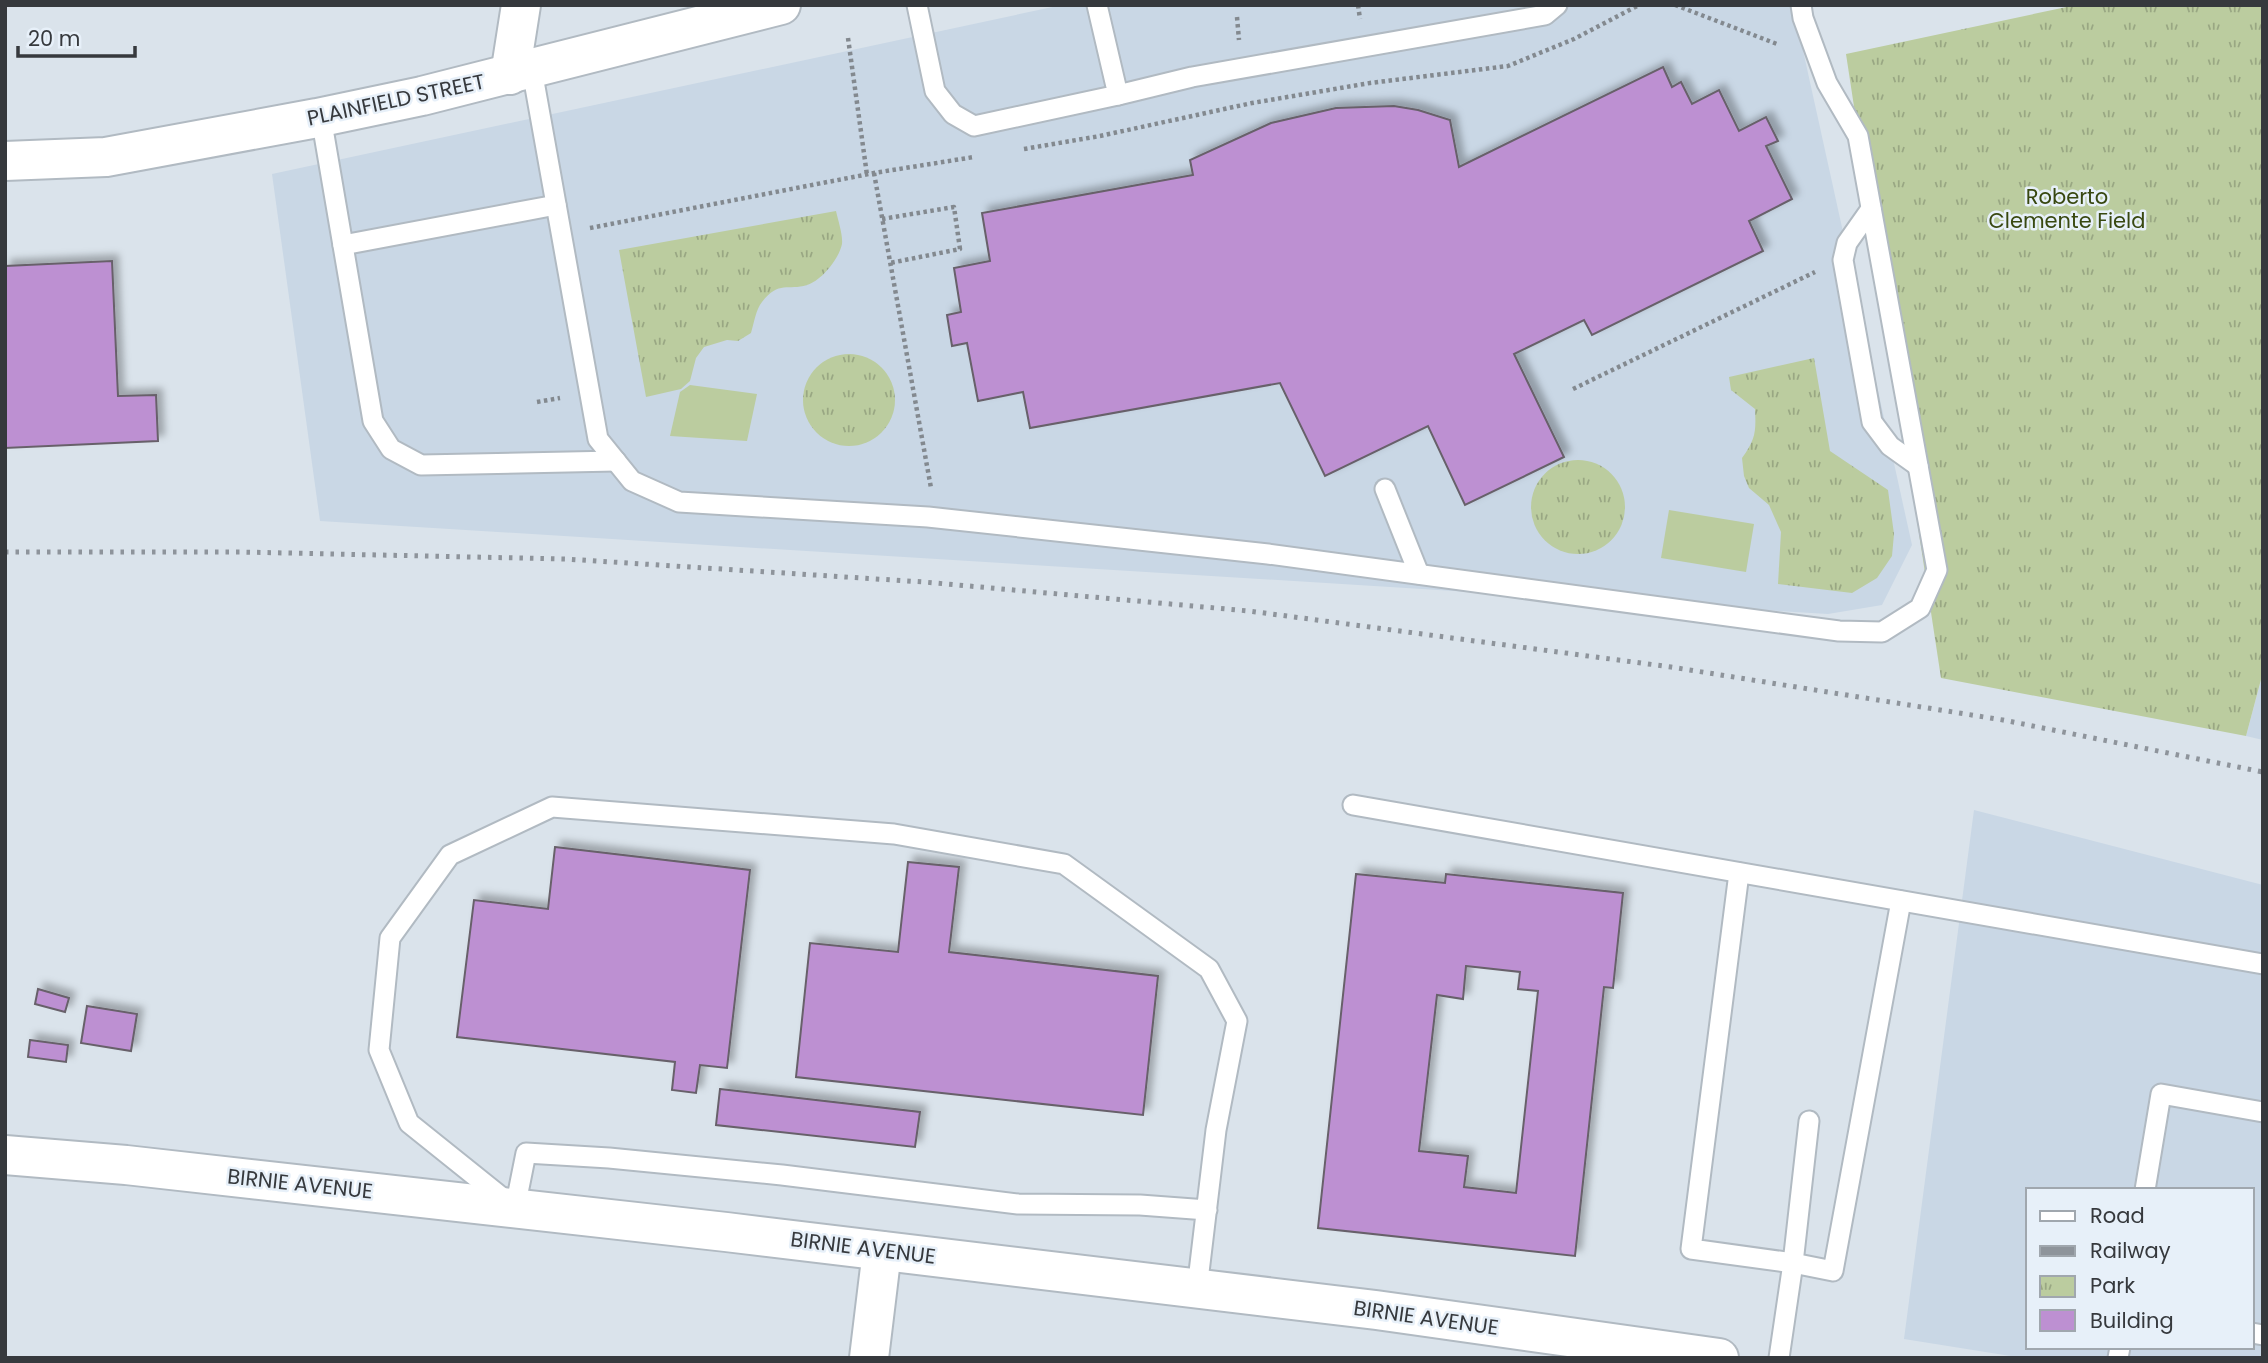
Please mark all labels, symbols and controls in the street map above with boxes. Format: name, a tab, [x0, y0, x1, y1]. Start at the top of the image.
scale bar	[18, 14, 135, 58]
text: 20 m	[28, 24, 81, 53]
street label: PLAINFIELD STREET	[304, 67, 487, 132]
park label: Roberto Clemente Field	[1989, 182, 2145, 235]
street label: BIRNIE AVENUE	[226, 1161, 374, 1206]
legend	[2026, 1188, 2254, 1349]
text: Road	[2090, 1201, 2145, 1230]
street label: BIRNIE AVENUE	[789, 1224, 937, 1271]
text: Railway	[2090, 1236, 2171, 1265]
text: Park	[2090, 1271, 2135, 1300]
street label: BIRNIE AVENUE	[1352, 1293, 1500, 1342]
text: Building	[2090, 1306, 2174, 1335]

